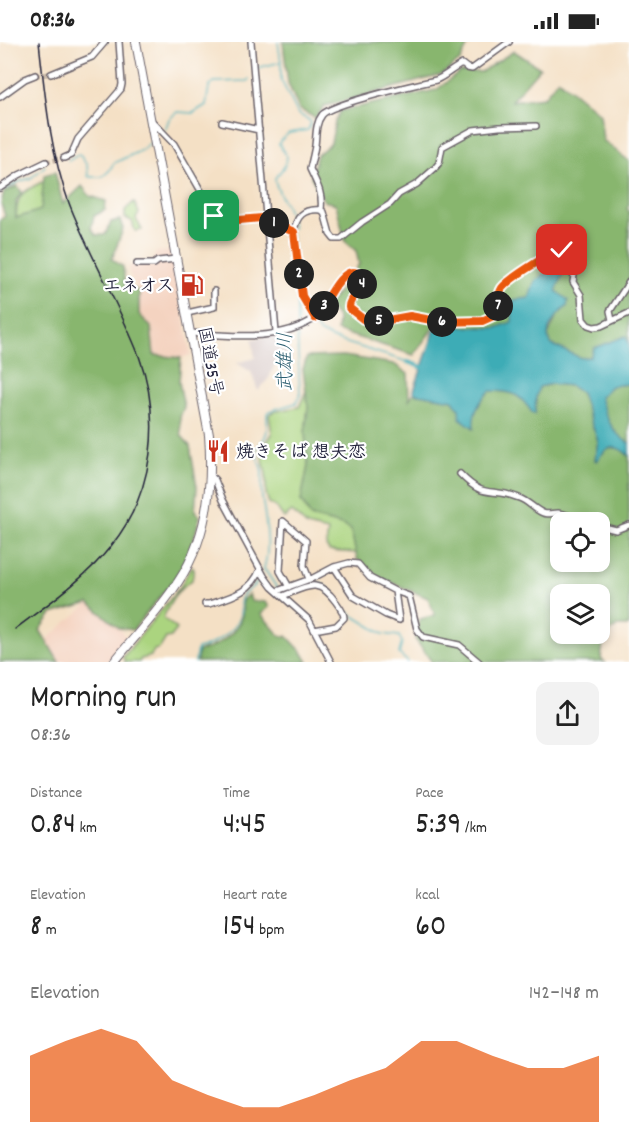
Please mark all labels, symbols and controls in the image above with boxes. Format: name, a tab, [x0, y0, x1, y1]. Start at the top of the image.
text: 08:36	[30, 6, 75, 37]
pin	[188, 190, 239, 241]
icon: arrive	[197, 199, 230, 232]
pin: 1	[259, 208, 289, 238]
text: 1	[272, 211, 276, 234]
pin	[536, 224, 587, 275]
icon: check	[545, 233, 578, 266]
pin: 2	[284, 259, 314, 289]
text: 2	[296, 262, 303, 285]
pin: 4	[347, 269, 377, 299]
fuel station icon: エネオス	[179, 272, 205, 298]
text: 4	[359, 272, 365, 295]
place label: エネオス	[103, 275, 174, 300]
pin: 3	[309, 291, 339, 321]
pin: 7	[483, 291, 513, 321]
text: 3	[320, 294, 328, 317]
text: 7	[495, 294, 501, 317]
pin: 5	[364, 306, 394, 336]
pin: 6	[427, 307, 457, 337]
text: 5	[375, 309, 383, 332]
text: 6	[438, 310, 446, 333]
street label: 国道35号	[190, 325, 228, 398]
water label: 武雄川	[273, 332, 301, 392]
restaurant icon: 焼きそば 想夫恋	[205, 438, 231, 464]
place label: 焼きそば 想夫恋	[236, 441, 366, 466]
map controls	[550, 512, 610, 644]
button: locate	[550, 512, 610, 572]
button: layers	[550, 584, 610, 644]
text: Morning run	[30, 676, 177, 723]
button: share	[536, 682, 599, 745]
text: 08:36	[30, 722, 71, 750]
text: Distance	[30, 782, 82, 805]
text: Time	[223, 782, 250, 805]
text: Pace	[415, 782, 444, 805]
text: 0.84	[30, 805, 76, 848]
text: 4:45	[223, 805, 266, 848]
text: 5:39	[415, 805, 461, 848]
text: km	[76, 817, 97, 840]
text: /km	[461, 817, 487, 840]
text: Elevation	[30, 884, 86, 907]
text: Heart rate	[223, 884, 287, 907]
text: kcal	[415, 884, 440, 907]
text: 8	[30, 907, 42, 950]
text: 154	[223, 907, 256, 950]
text: 60	[415, 907, 446, 950]
text: m	[42, 919, 57, 942]
text: bpm	[256, 919, 285, 942]
text: Elevation	[30, 980, 100, 1008]
text: 142–148 m	[529, 980, 599, 1008]

